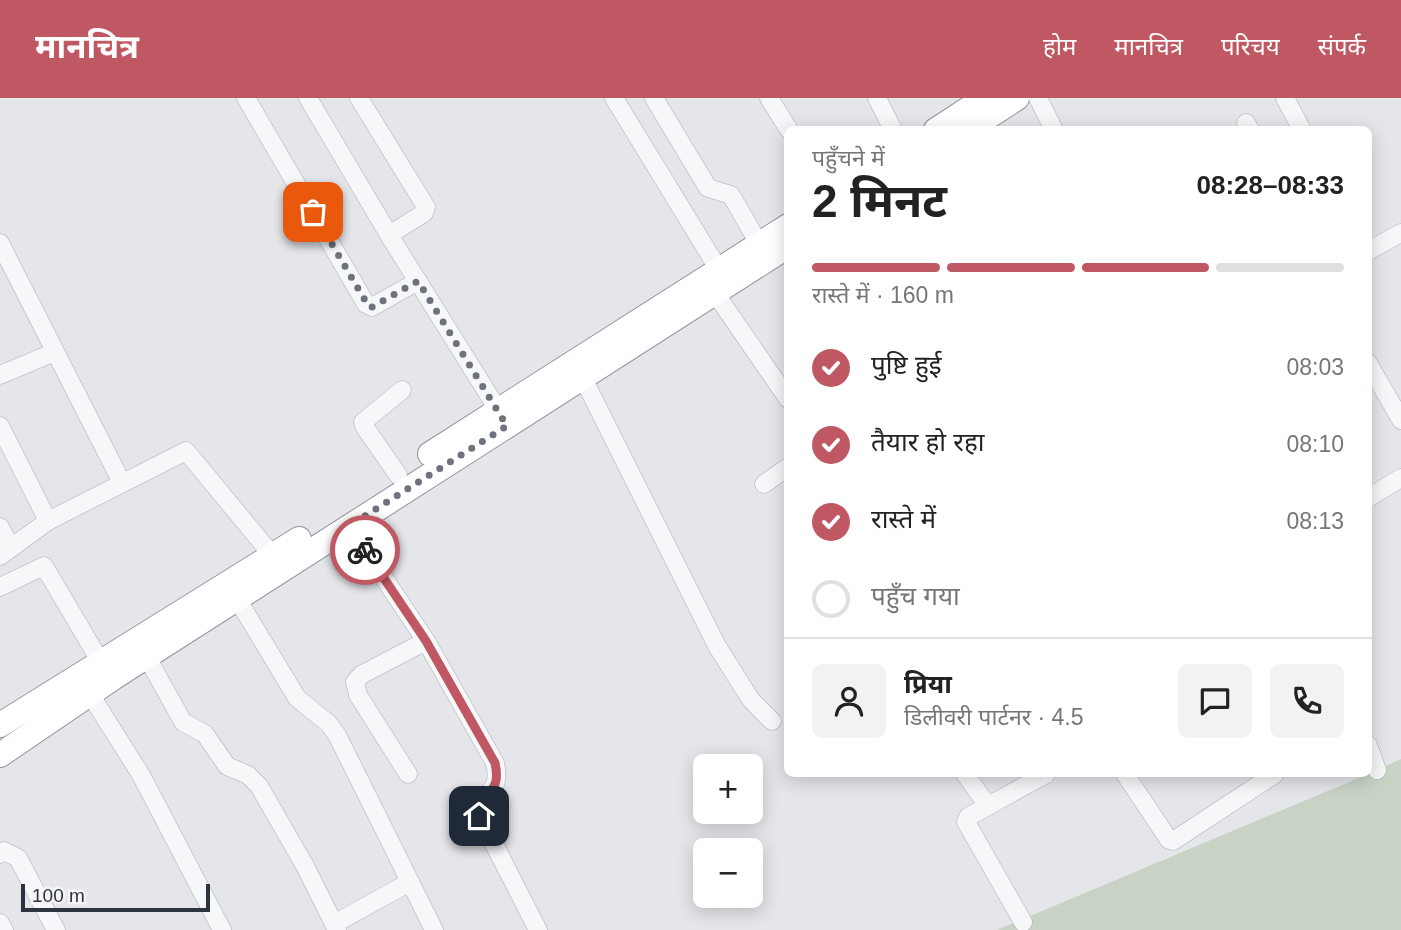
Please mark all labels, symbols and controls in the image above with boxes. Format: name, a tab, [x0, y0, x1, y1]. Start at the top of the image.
text: मानचित्र	[35, 28, 139, 65]
text: होम	[1043, 33, 1076, 60]
text: मानचित्र	[1114, 33, 1183, 60]
text: परिचय	[1221, 33, 1280, 60]
text: संपर्क	[1318, 33, 1366, 60]
text: पहुँचने में	[812, 145, 885, 171]
text: 08:28–08:33	[1197, 170, 1344, 200]
text: 2 मिनट	[812, 175, 947, 227]
pin	[283, 182, 343, 242]
icon: bag	[294, 193, 332, 231]
text: रास्ते में · 160 m	[812, 282, 954, 308]
icon: check	[812, 349, 850, 387]
text: पुष्टि हुई	[871, 350, 941, 380]
text: 08:03	[1286, 354, 1344, 380]
icon: check	[812, 426, 850, 464]
text: तैयार हो रहा	[871, 427, 984, 457]
text: 08:10	[1286, 431, 1344, 457]
icon: check	[812, 503, 850, 541]
text: रास्ते में	[871, 504, 936, 534]
text: 08:13	[1286, 508, 1344, 534]
courier	[330, 515, 400, 585]
icon: bike	[346, 531, 384, 569]
text: पहुँच गया	[871, 581, 960, 611]
button: person	[812, 664, 886, 738]
button: chat	[1178, 664, 1252, 738]
button: phone	[1270, 664, 1344, 738]
text: प्रिया	[904, 669, 952, 699]
text: डिलीवरी पार्टनर · 4.5	[904, 704, 1084, 730]
map controls	[693, 754, 763, 908]
button: +	[693, 754, 763, 824]
pin	[449, 786, 509, 846]
icon: home	[460, 797, 498, 835]
button: −	[693, 838, 763, 908]
scale bar	[21, 881, 210, 913]
text: 100 m	[32, 885, 85, 906]

